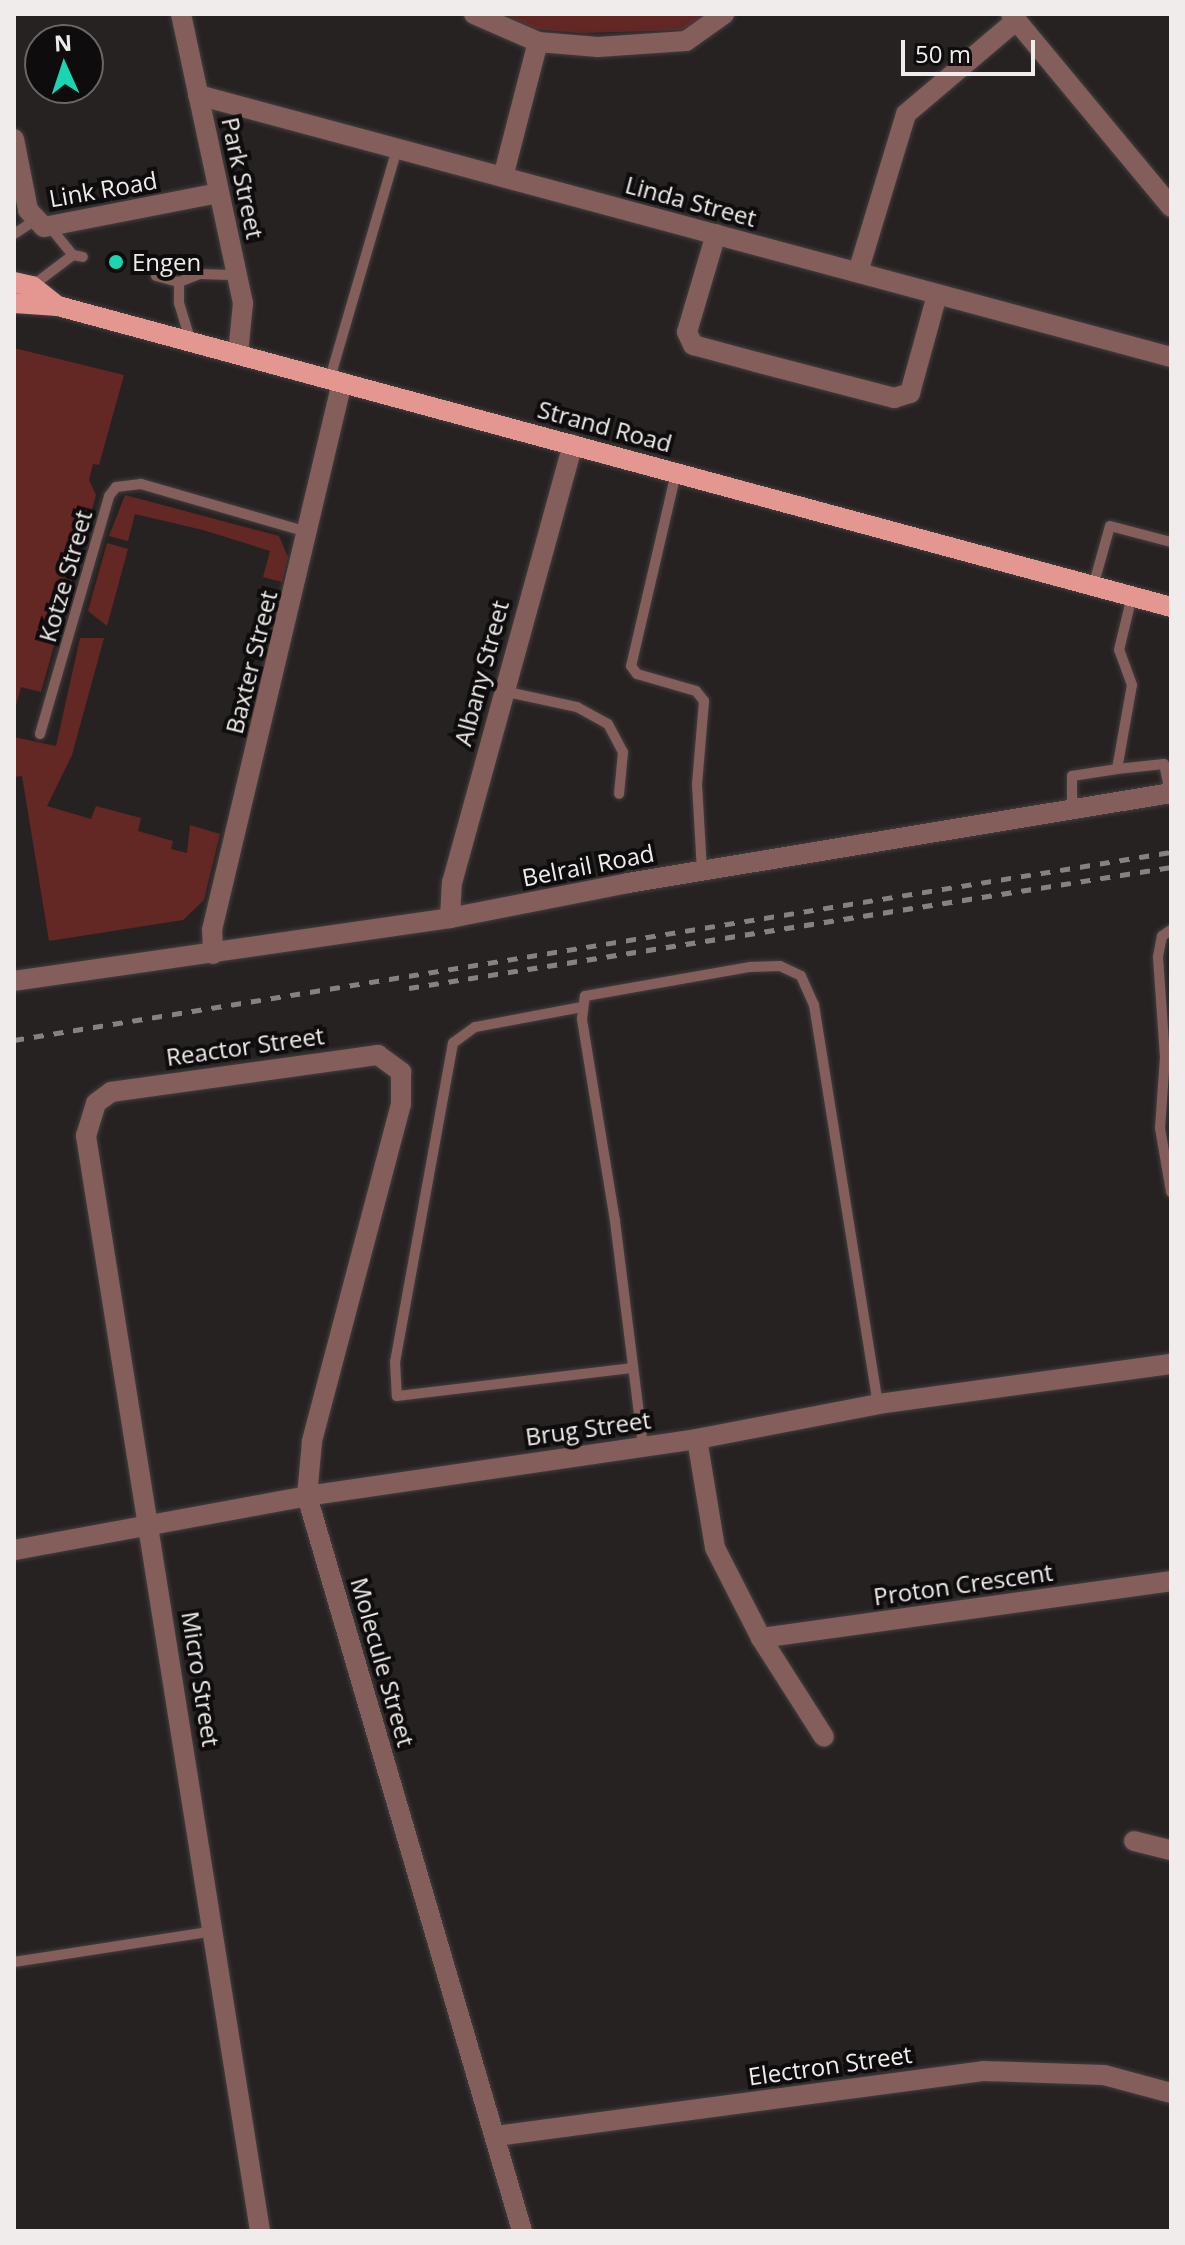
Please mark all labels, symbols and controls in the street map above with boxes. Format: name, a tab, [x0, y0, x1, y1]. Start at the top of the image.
north arrow	[24, 24, 104, 104]
scale bar	[905, 24, 1039, 74]
text: N	[53, 27, 73, 57]
text: 50 m	[915, 37, 971, 70]
street label: Park Street	[216, 115, 270, 241]
street label: Link Road	[47, 165, 159, 213]
street label: Linda Street	[622, 170, 760, 232]
place label: Engen	[132, 248, 201, 276]
marker: Engen	[107, 253, 125, 271]
street label: Strand Road	[535, 394, 675, 458]
street label: Kotze Street	[32, 507, 98, 645]
street label: Baxter Street	[219, 587, 283, 737]
street label: Albany Street	[448, 597, 514, 749]
street label: Belrail Road	[520, 838, 656, 892]
street label: Reactor Street	[164, 1021, 326, 1071]
street label: Brug Street	[523, 1405, 653, 1451]
street label: Proton Crescent	[872, 1557, 1054, 1611]
street label: Molecule Street	[345, 1574, 421, 1750]
street label: Micro Street	[176, 1609, 226, 1749]
street label: Electron Street	[746, 2039, 914, 2091]

